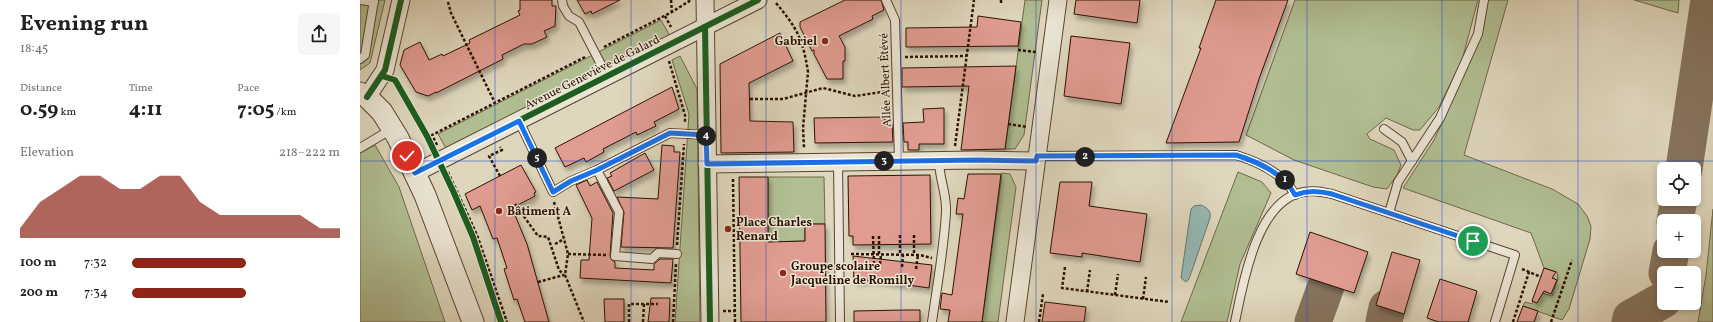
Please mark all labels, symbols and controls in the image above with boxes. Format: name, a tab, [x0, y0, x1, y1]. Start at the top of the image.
text: Evening run	[20, 9, 149, 40]
button: share	[298, 13, 340, 55]
street label: Avenue Geneviève de Galard	[522, 32, 663, 114]
street label: Allée Albert Étévé	[875, 32, 896, 127]
place label: Gabriel	[775, 34, 817, 50]
marker: Gabriel	[820, 36, 830, 46]
text: 18:45	[20, 40, 48, 58]
text: Distance	[20, 81, 62, 96]
text: Time	[129, 81, 153, 96]
text: Pace	[237, 81, 259, 96]
text: 0.59	[20, 96, 58, 124]
text: 4:11	[129, 96, 163, 124]
text: 7:05	[237, 96, 274, 124]
text: km	[58, 105, 76, 120]
text: /km	[274, 105, 296, 120]
pin: 4	[696, 126, 716, 146]
text: 4	[703, 128, 709, 143]
pin	[390, 139, 424, 173]
text: Elevation	[20, 144, 74, 162]
text: 218–222 m	[279, 144, 340, 162]
icon: check	[396, 145, 418, 167]
pin: 2	[1075, 147, 1095, 167]
pin: 5	[527, 148, 547, 168]
text: 2	[1082, 149, 1088, 164]
text: 5	[534, 150, 540, 165]
pin: 3	[874, 151, 894, 171]
text: 3	[881, 153, 887, 168]
map controls	[1657, 162, 1701, 310]
button: locate	[1657, 162, 1701, 206]
pin: 1	[1275, 170, 1295, 190]
text: 1	[1283, 172, 1287, 187]
place label: Bâtiment A	[507, 204, 571, 220]
marker: Bâtiment A	[494, 206, 504, 216]
button: +	[1657, 214, 1701, 258]
place label: Place Charles Renard	[736, 215, 812, 245]
marker: Place Charles Renard	[723, 224, 733, 234]
pin	[1456, 224, 1490, 258]
icon: arrive	[1462, 230, 1484, 252]
text: 100 m	[20, 254, 57, 272]
text: 7:32	[84, 254, 107, 272]
place label: Groupe scolaire Jacqueline de Romilly	[790, 259, 915, 289]
button: −	[1657, 266, 1701, 310]
marker: Groupe scolaire Jacqueline de Romilly	[778, 268, 788, 278]
text: 200 m	[20, 284, 58, 302]
text: 7:34	[84, 284, 108, 302]

